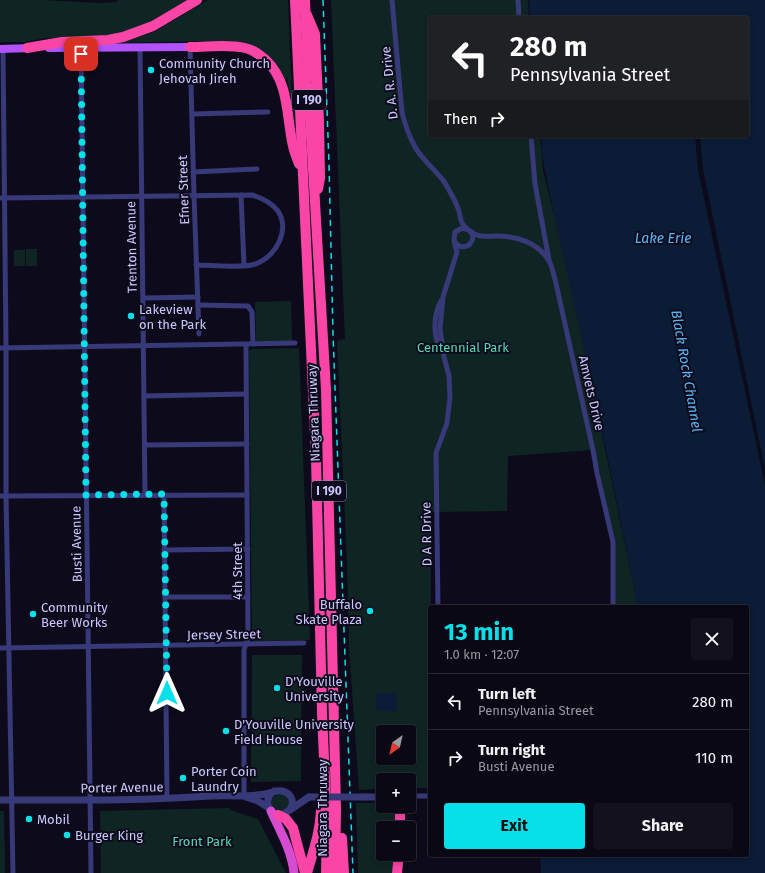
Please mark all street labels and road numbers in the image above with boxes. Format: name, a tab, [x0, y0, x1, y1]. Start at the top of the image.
street label: D. A. R. Drive	[378, 46, 401, 120]
road number: I 190	[292, 90, 326, 110]
street label: Efner Street	[175, 155, 192, 225]
street label: Trenton Avenue	[123, 201, 140, 293]
street label: Amvets Drive	[576, 354, 607, 432]
street label: Niagara Thruway	[304, 363, 323, 462]
road number: I 190	[312, 481, 346, 501]
street label: D A R Drive	[418, 502, 435, 566]
street label: Busti Avenue	[68, 506, 85, 582]
street label: 4th Street	[230, 542, 245, 600]
street label: Jersey Street	[187, 626, 261, 643]
street label: Niagara Thruway	[315, 759, 330, 857]
street label: Porter Avenue	[80, 779, 164, 796]

